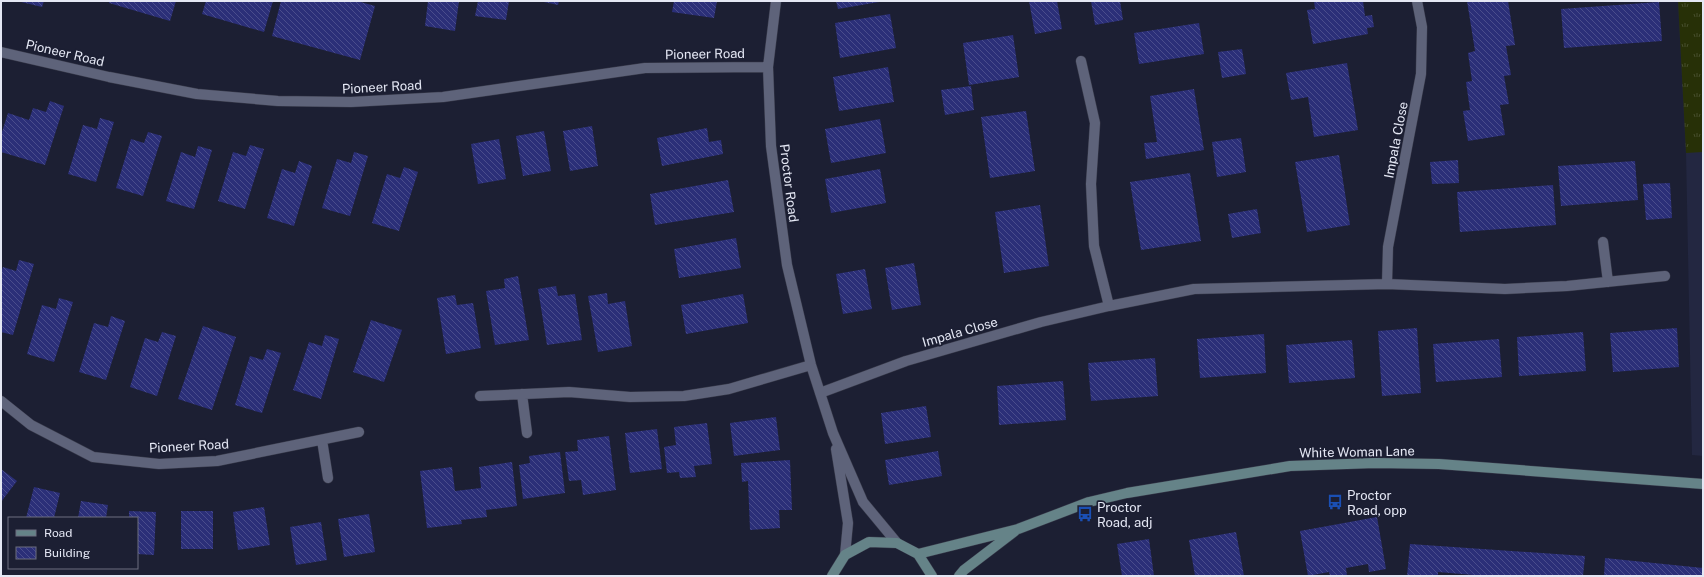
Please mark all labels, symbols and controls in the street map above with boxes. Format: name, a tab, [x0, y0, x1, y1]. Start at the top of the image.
street label: Pioneer Road	[24, 37, 106, 69]
street label: Pioneer Road	[665, 46, 745, 62]
street label: Pioneer Road	[342, 77, 422, 97]
street label: Impala Close	[1381, 100, 1411, 180]
street label: Proctor Road	[777, 143, 801, 223]
street label: Impala Close	[921, 314, 999, 350]
street label: Pioneer Road	[149, 436, 229, 456]
street label: White Woman Lane	[1299, 443, 1415, 461]
place label: Proctor Road, opp	[1347, 488, 1407, 518]
bus stop icon: Proctor Road, opp	[1326, 493, 1344, 511]
place label: Proctor Road, adj	[1097, 500, 1152, 530]
bus stop icon: Proctor Road, adj	[1076, 505, 1094, 523]
legend	[8, 517, 138, 569]
text: Road	[44, 526, 72, 540]
text: Building	[44, 546, 90, 560]

